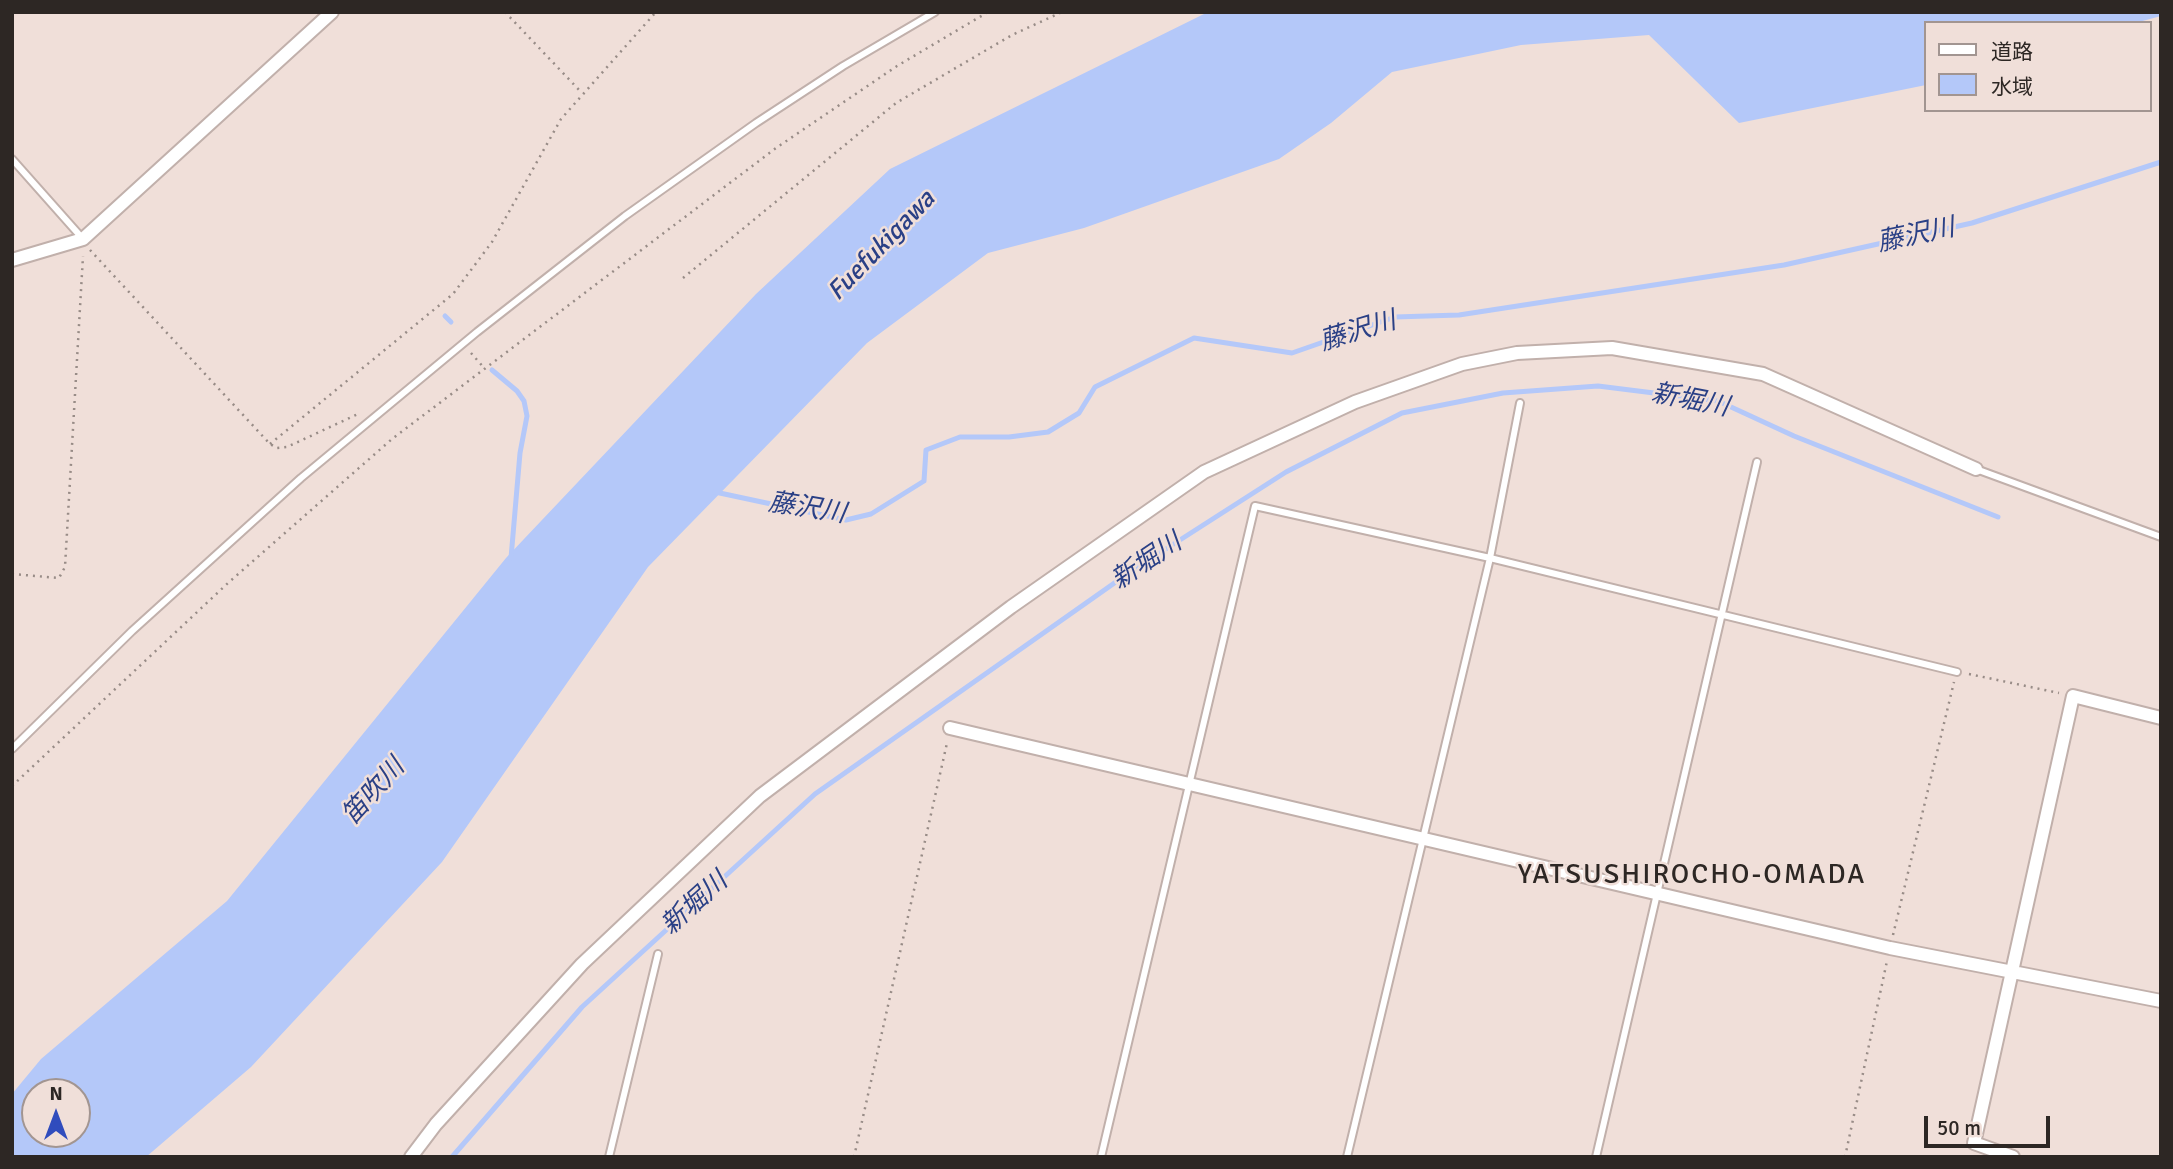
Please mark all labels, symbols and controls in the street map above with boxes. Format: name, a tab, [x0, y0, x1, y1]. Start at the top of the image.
legend	[1924, 21, 2152, 112]
text: 道路	[1991, 39, 2033, 65]
text: 水域	[1991, 74, 2033, 100]
water label: Fuefukigawa	[822, 184, 942, 308]
water label: 藤沢川	[1875, 213, 1957, 259]
water label: 藤沢川	[1316, 306, 1400, 358]
water label: 新堀川	[1649, 378, 1731, 424]
water label: 藤沢川	[766, 487, 848, 531]
water label: 新堀川	[1106, 527, 1188, 597]
water label: 笛吹川	[336, 753, 412, 831]
district label: YATSUSHIROCHO-OMADA	[1520, 859, 1864, 893]
water label: 新堀川	[656, 866, 734, 942]
north arrow	[21, 1078, 91, 1148]
text: N	[49, 1082, 63, 1106]
scale bar	[1928, 1102, 2054, 1146]
text: 50 m	[1937, 1115, 1981, 1141]

